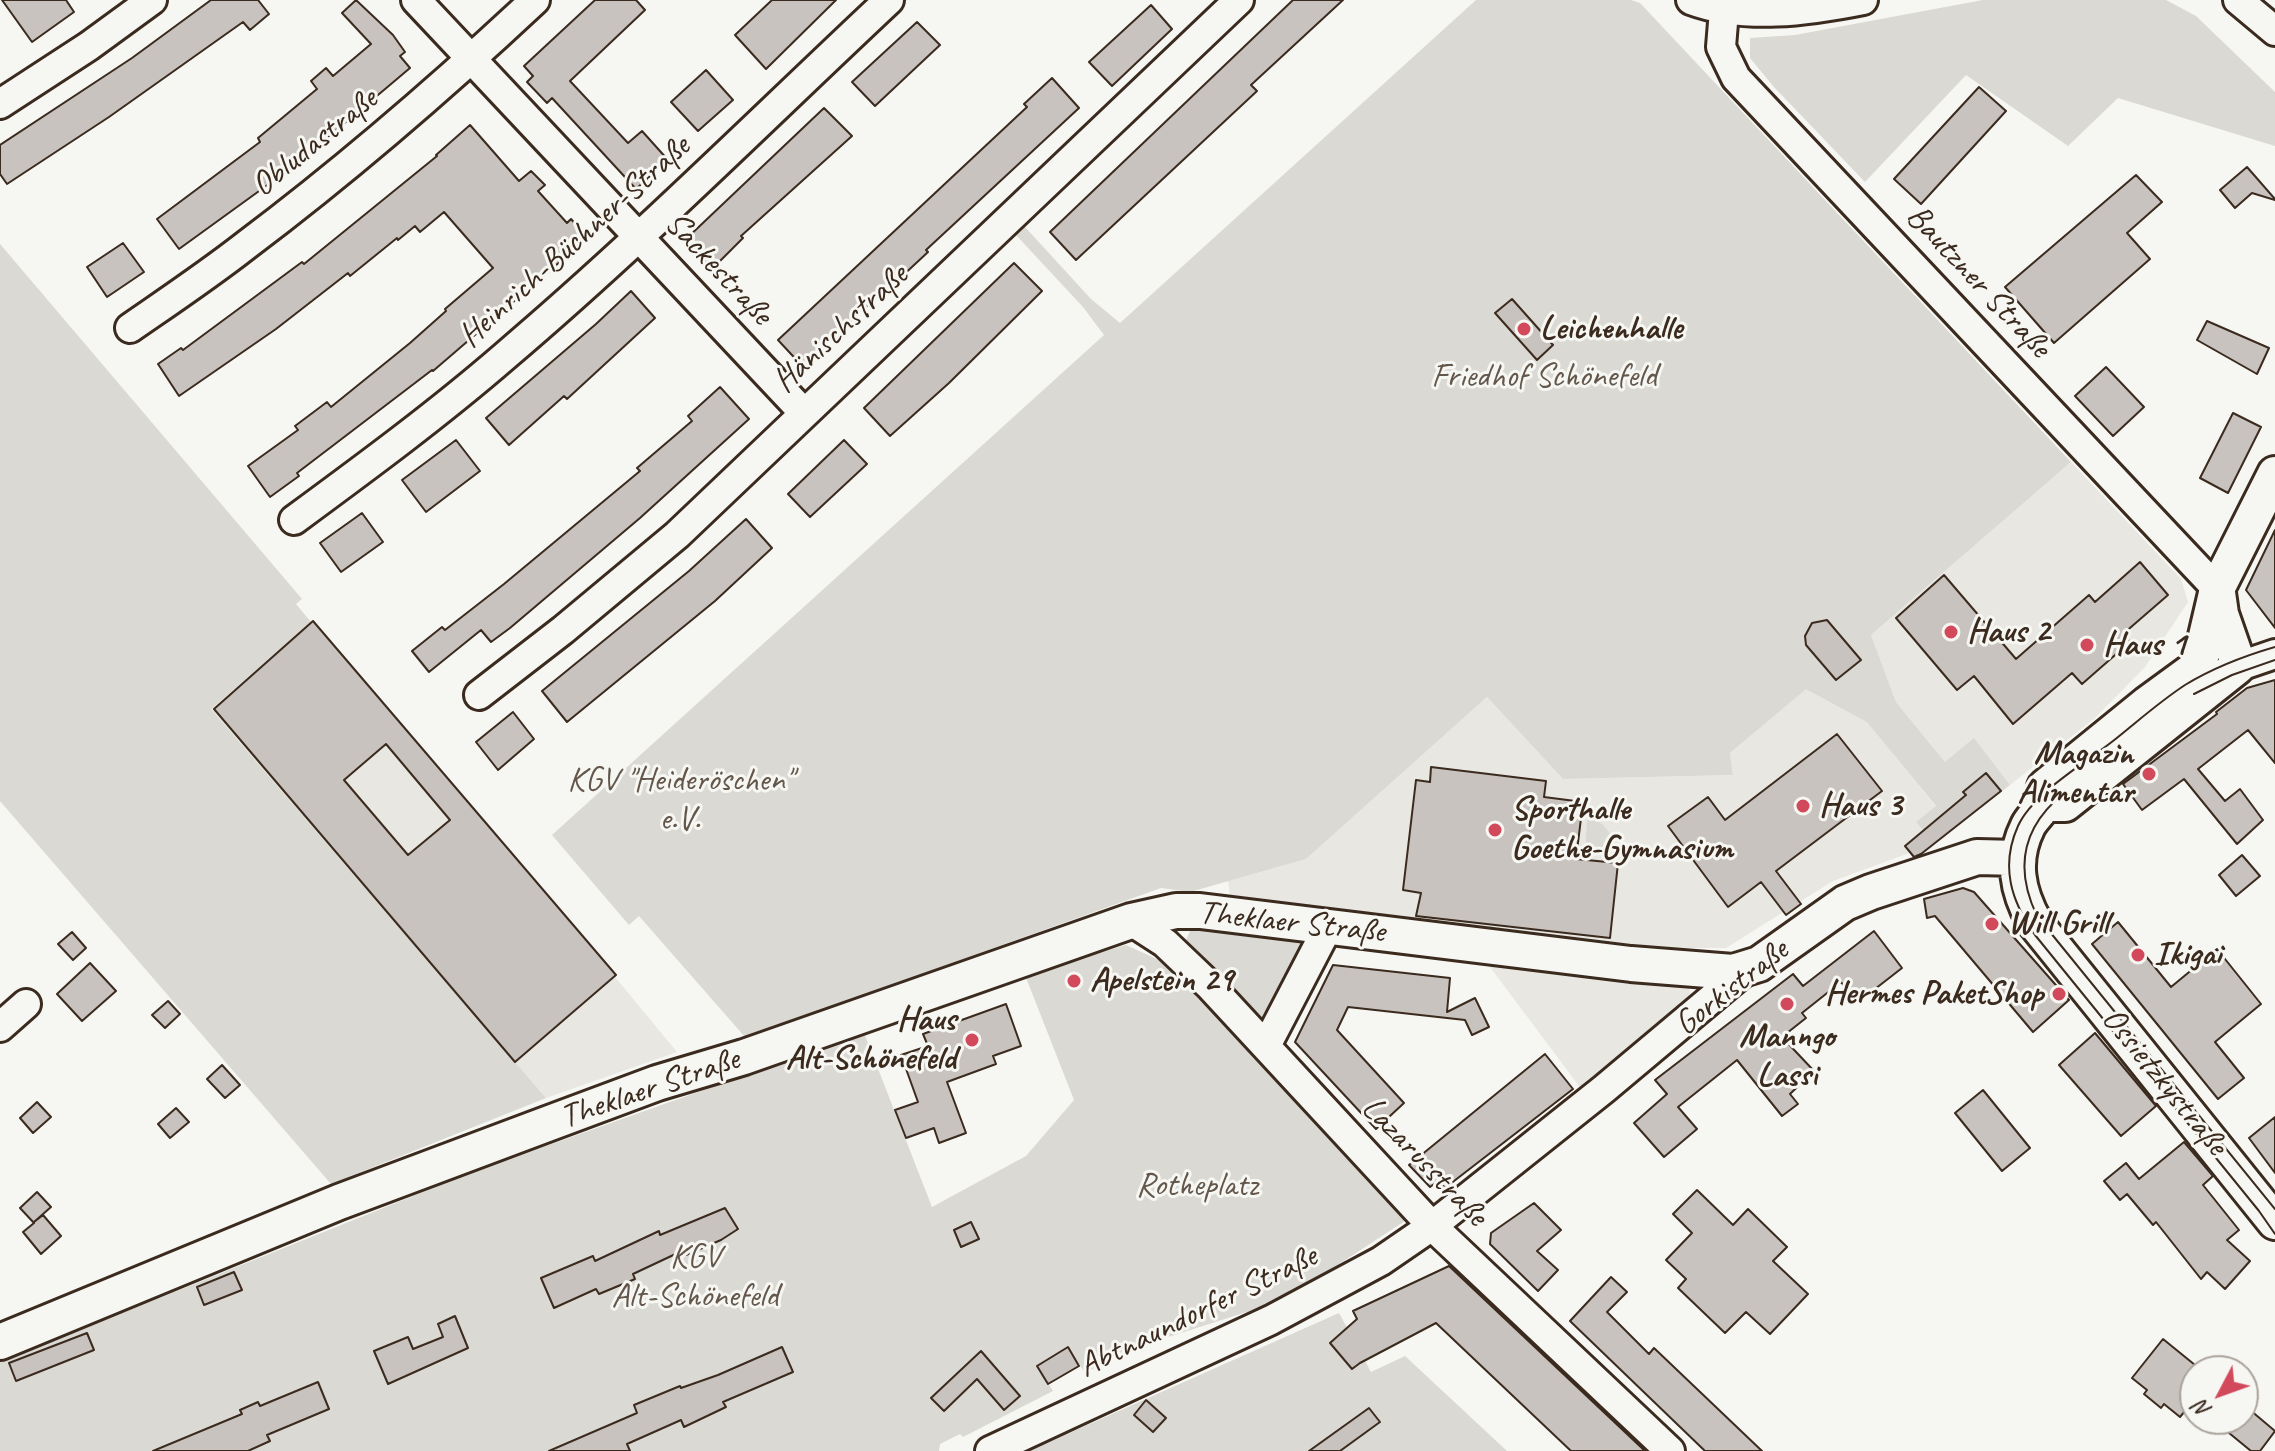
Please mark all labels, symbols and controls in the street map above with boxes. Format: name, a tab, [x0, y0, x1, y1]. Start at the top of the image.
street label: Obludastraße	[244, 80, 386, 206]
street label: Heinrich-Büchner-Straße	[451, 127, 699, 357]
street label: Bautzner Straße	[1897, 197, 2059, 367]
street label: Sackestraße	[655, 204, 781, 334]
street label: Hänischstraße	[765, 256, 917, 402]
place label: Leichenhalle	[1540, 309, 1682, 349]
marker: Leichenhalle	[1515, 320, 1533, 338]
park label: Friedhof Schönefeld	[1431, 357, 1657, 397]
place label: Haus 2	[1967, 612, 2050, 652]
marker: Haus 2	[1942, 623, 1960, 641]
place label: Haus 1	[2103, 625, 2186, 665]
marker: Haus 1	[2078, 636, 2096, 654]
place label: Magazin Alimentar	[2017, 734, 2133, 814]
park label: KGV "Heideröschen" e.V.	[567, 761, 793, 840]
marker: Magazin Alimentar	[2140, 765, 2158, 783]
place label: Haus 3	[1819, 786, 1902, 826]
place label: Sporthalle Goethe-Gymnasium	[1511, 790, 1733, 870]
marker: Haus 3	[1794, 797, 1812, 815]
marker: Sporthalle Goethe-Gymnasium	[1486, 821, 1504, 839]
street label: Theklaer Straße	[1197, 893, 1387, 953]
place label: Will Grill	[2008, 904, 2108, 944]
marker: Will Grill	[1983, 915, 2001, 933]
street label: Gorkistraße	[1667, 931, 1797, 1045]
place label: Ikigai	[2154, 935, 2221, 975]
marker: Ikigai	[2129, 946, 2147, 964]
place label: Apelstein 29	[1090, 961, 1233, 1001]
marker: Apelstein 29	[1065, 972, 1083, 990]
place label: Hermes PaketShop	[1825, 974, 2043, 1014]
marker: Hermes PaketShop	[2050, 985, 2068, 1003]
marker: Manngo Lassi	[1778, 995, 1796, 1013]
place label: Haus Alt-Schönefeld	[786, 1000, 956, 1080]
street label: Ossietzkystraße	[2092, 1000, 2236, 1164]
place label: Manngo Lassi	[1739, 1017, 1835, 1096]
marker: Haus Alt-Schönefeld	[963, 1031, 981, 1049]
street label: Theklaer Straße	[555, 1039, 745, 1139]
street label: Lazarusstraße	[1352, 1089, 1496, 1235]
park label: Rotheplatz	[1136, 1166, 1258, 1206]
street label: Abtnaundorfer Straße	[1072, 1237, 1324, 1387]
park label: KGV Alt-Schönefeld	[612, 1238, 778, 1318]
north arrow	[2179, 1355, 2259, 1435]
text: N	[2187, 1395, 2217, 1424]

